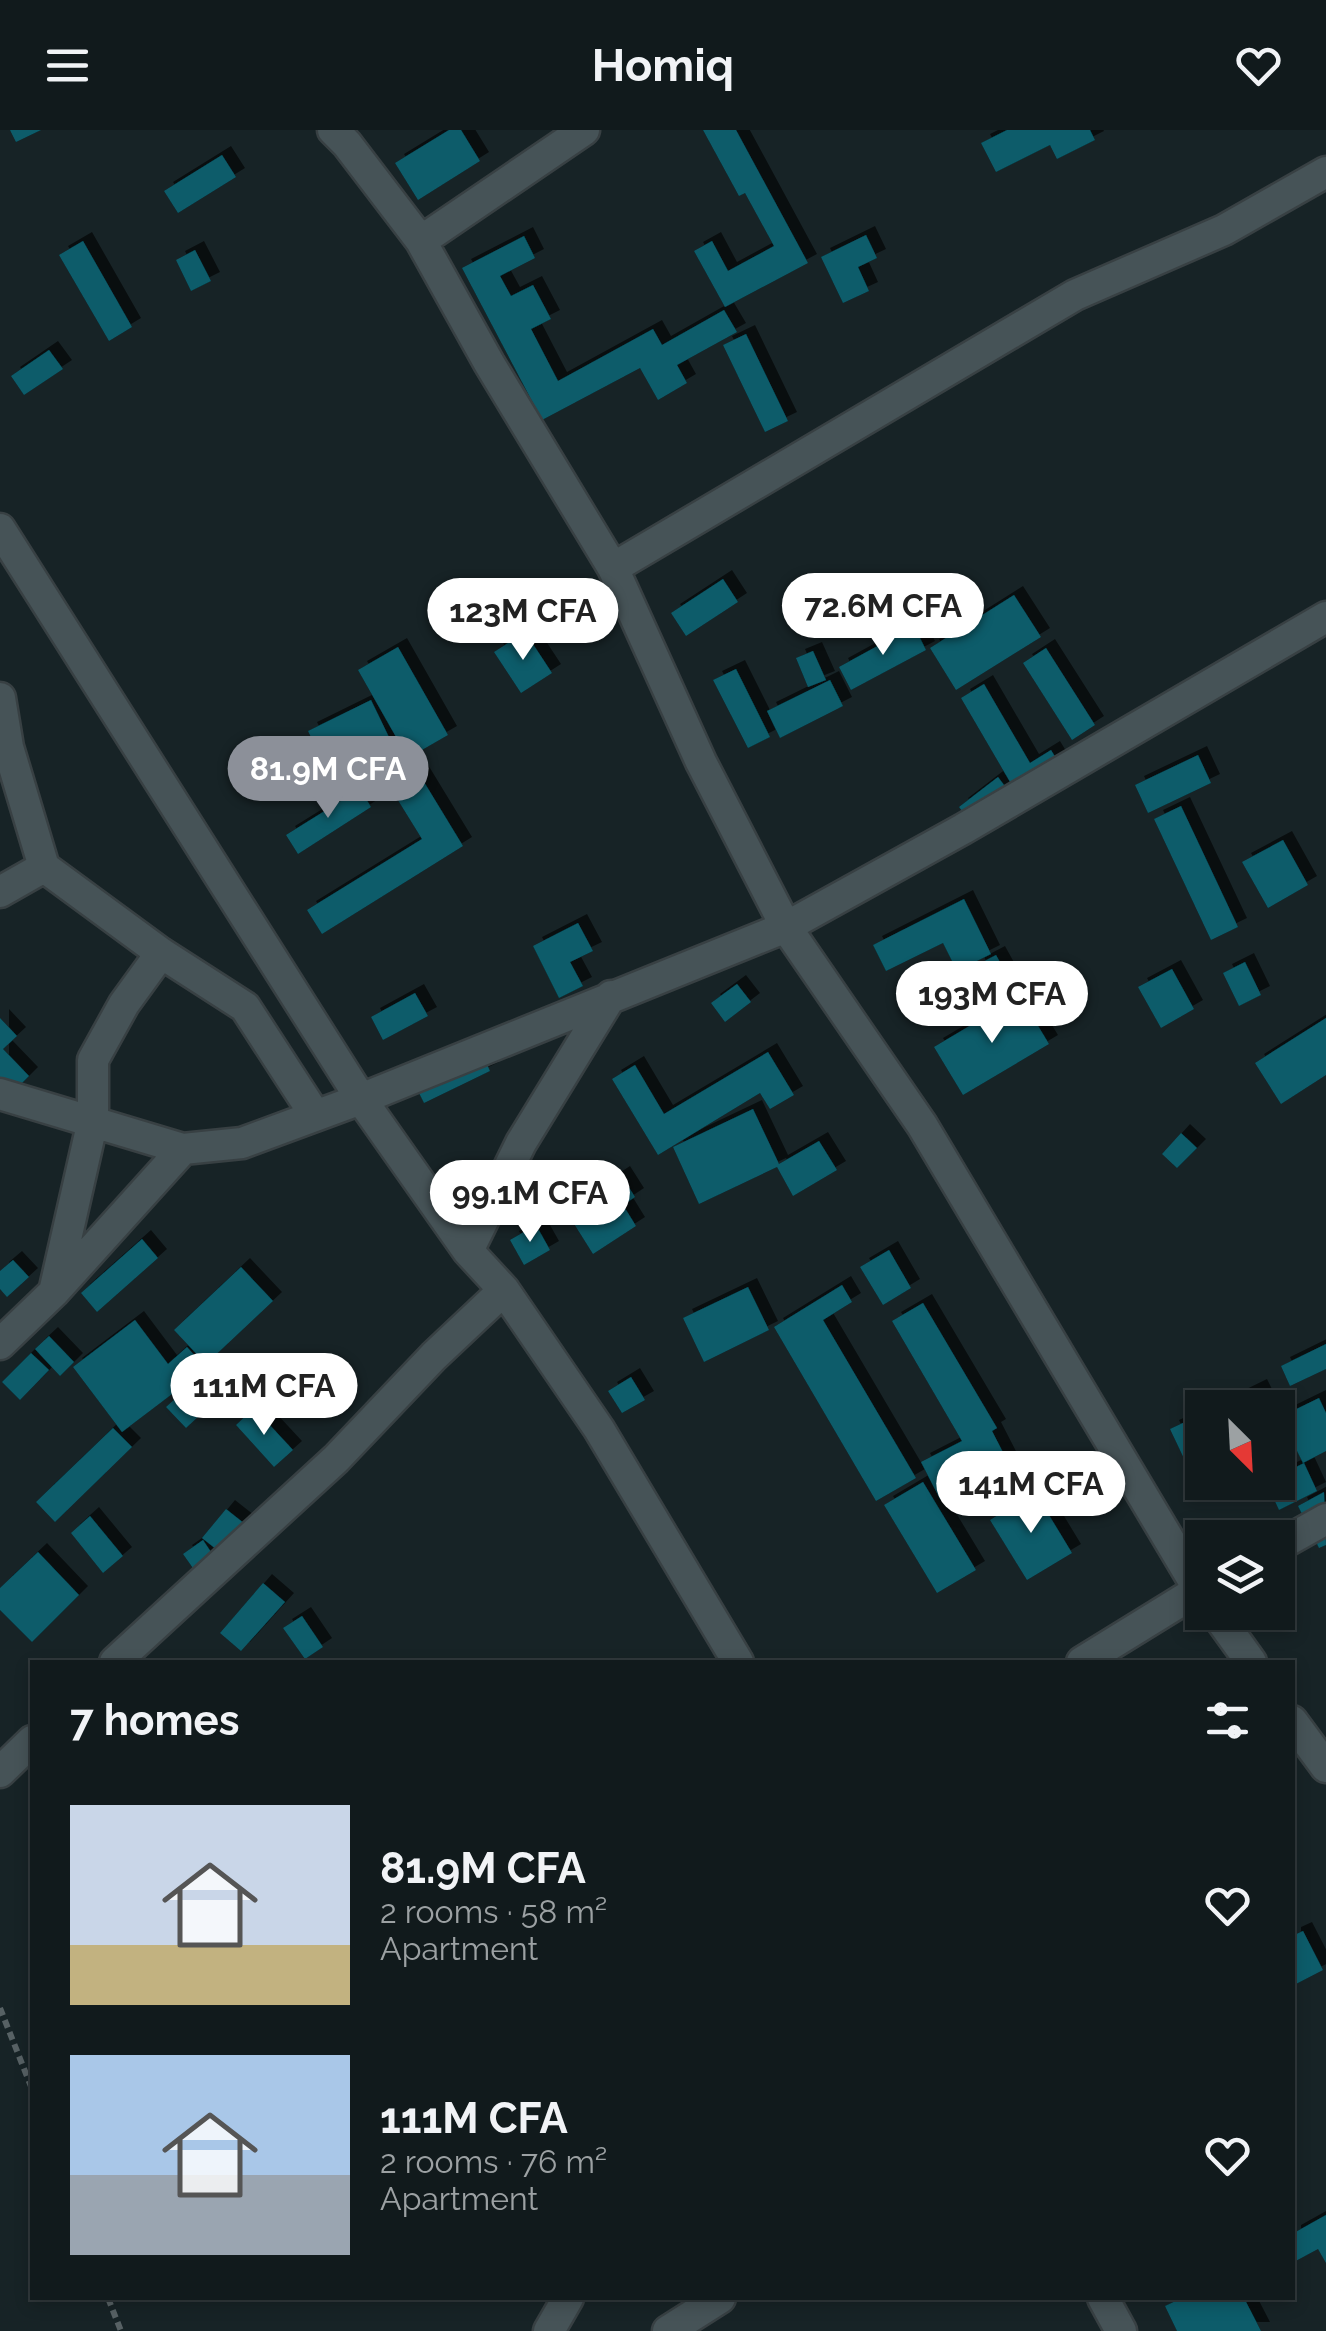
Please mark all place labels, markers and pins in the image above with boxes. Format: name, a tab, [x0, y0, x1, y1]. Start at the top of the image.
pin: 72.6M CFA	[769, 573, 997, 658]
pin: 123M CFA	[420, 578, 626, 663]
pin: 81.9M CFA	[214, 736, 442, 821]
pin: 193M CFA	[889, 961, 1095, 1046]
pin: 99.1M CFA	[416, 1160, 644, 1245]
pin: 111M CFA	[161, 1353, 367, 1438]
pin: 141M CFA	[928, 1451, 1134, 1536]

